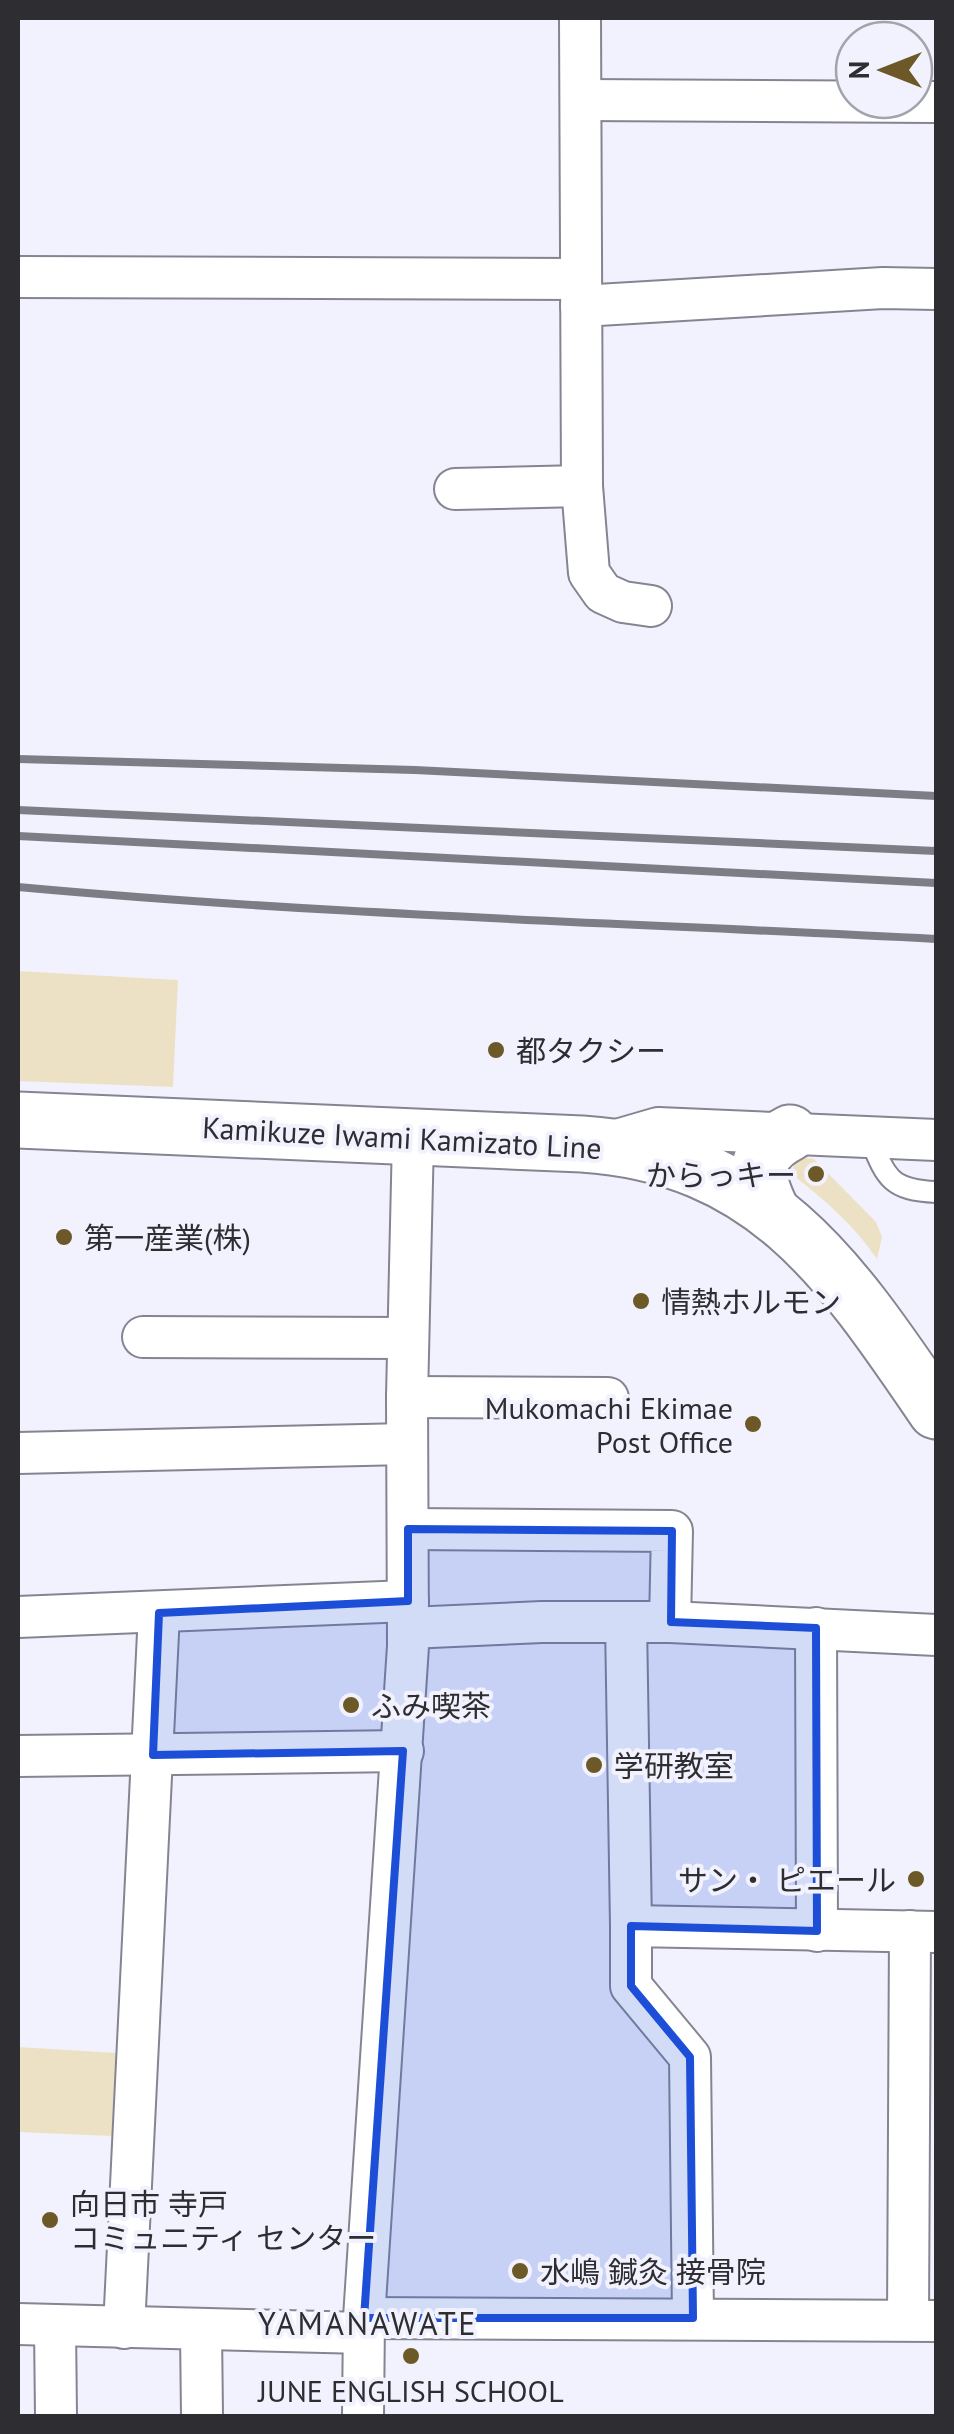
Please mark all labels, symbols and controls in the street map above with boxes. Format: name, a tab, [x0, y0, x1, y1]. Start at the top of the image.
north arrow	[834, 20, 934, 120]
text: N	[840, 61, 877, 79]
place label: 都タクシー	[516, 1031, 666, 1070]
marker: 都タクシー	[485, 1039, 507, 1061]
street label: Kamikuze Iwami Kamizato Line	[201, 1107, 603, 1167]
place label: からっキー	[646, 1155, 796, 1194]
marker: からっキー	[805, 1163, 827, 1185]
place label: 第一産業(株)	[84, 1218, 251, 1257]
marker: 第一産業(株)	[53, 1226, 75, 1248]
place label: 情熱ホルモン	[661, 1282, 841, 1321]
marker: 情熱ホルモン	[630, 1290, 652, 1312]
place label: Mukomachi Ekimae Post Office	[485, 1388, 733, 1461]
marker: Mukomachi Ekimae Post Office	[742, 1413, 764, 1435]
place label: ふみ喫茶	[371, 1686, 491, 1725]
marker: ふみ喫茶	[340, 1694, 362, 1716]
place label: 学研教室	[614, 1746, 734, 1785]
marker: 学研教室	[583, 1754, 605, 1776]
place label: サン・ ピエール	[678, 1860, 896, 1899]
marker: サン・ ピエール	[905, 1868, 927, 1890]
place label: 向日市 寺戸 コミュニティ センター	[70, 2184, 376, 2257]
marker: 向日市 寺戸 コミュニティ センター	[39, 2209, 61, 2231]
place label: 水嶋 鍼灸 接骨院	[540, 2252, 766, 2291]
marker: 水嶋 鍼灸 接骨院	[509, 2260, 531, 2282]
district label: YAMANAWATE	[258, 2302, 478, 2344]
marker: JUNE ENGLISH SCHOOL	[400, 2345, 422, 2367]
place label: JUNE ENGLISH SCHOOL	[256, 2371, 564, 2410]

